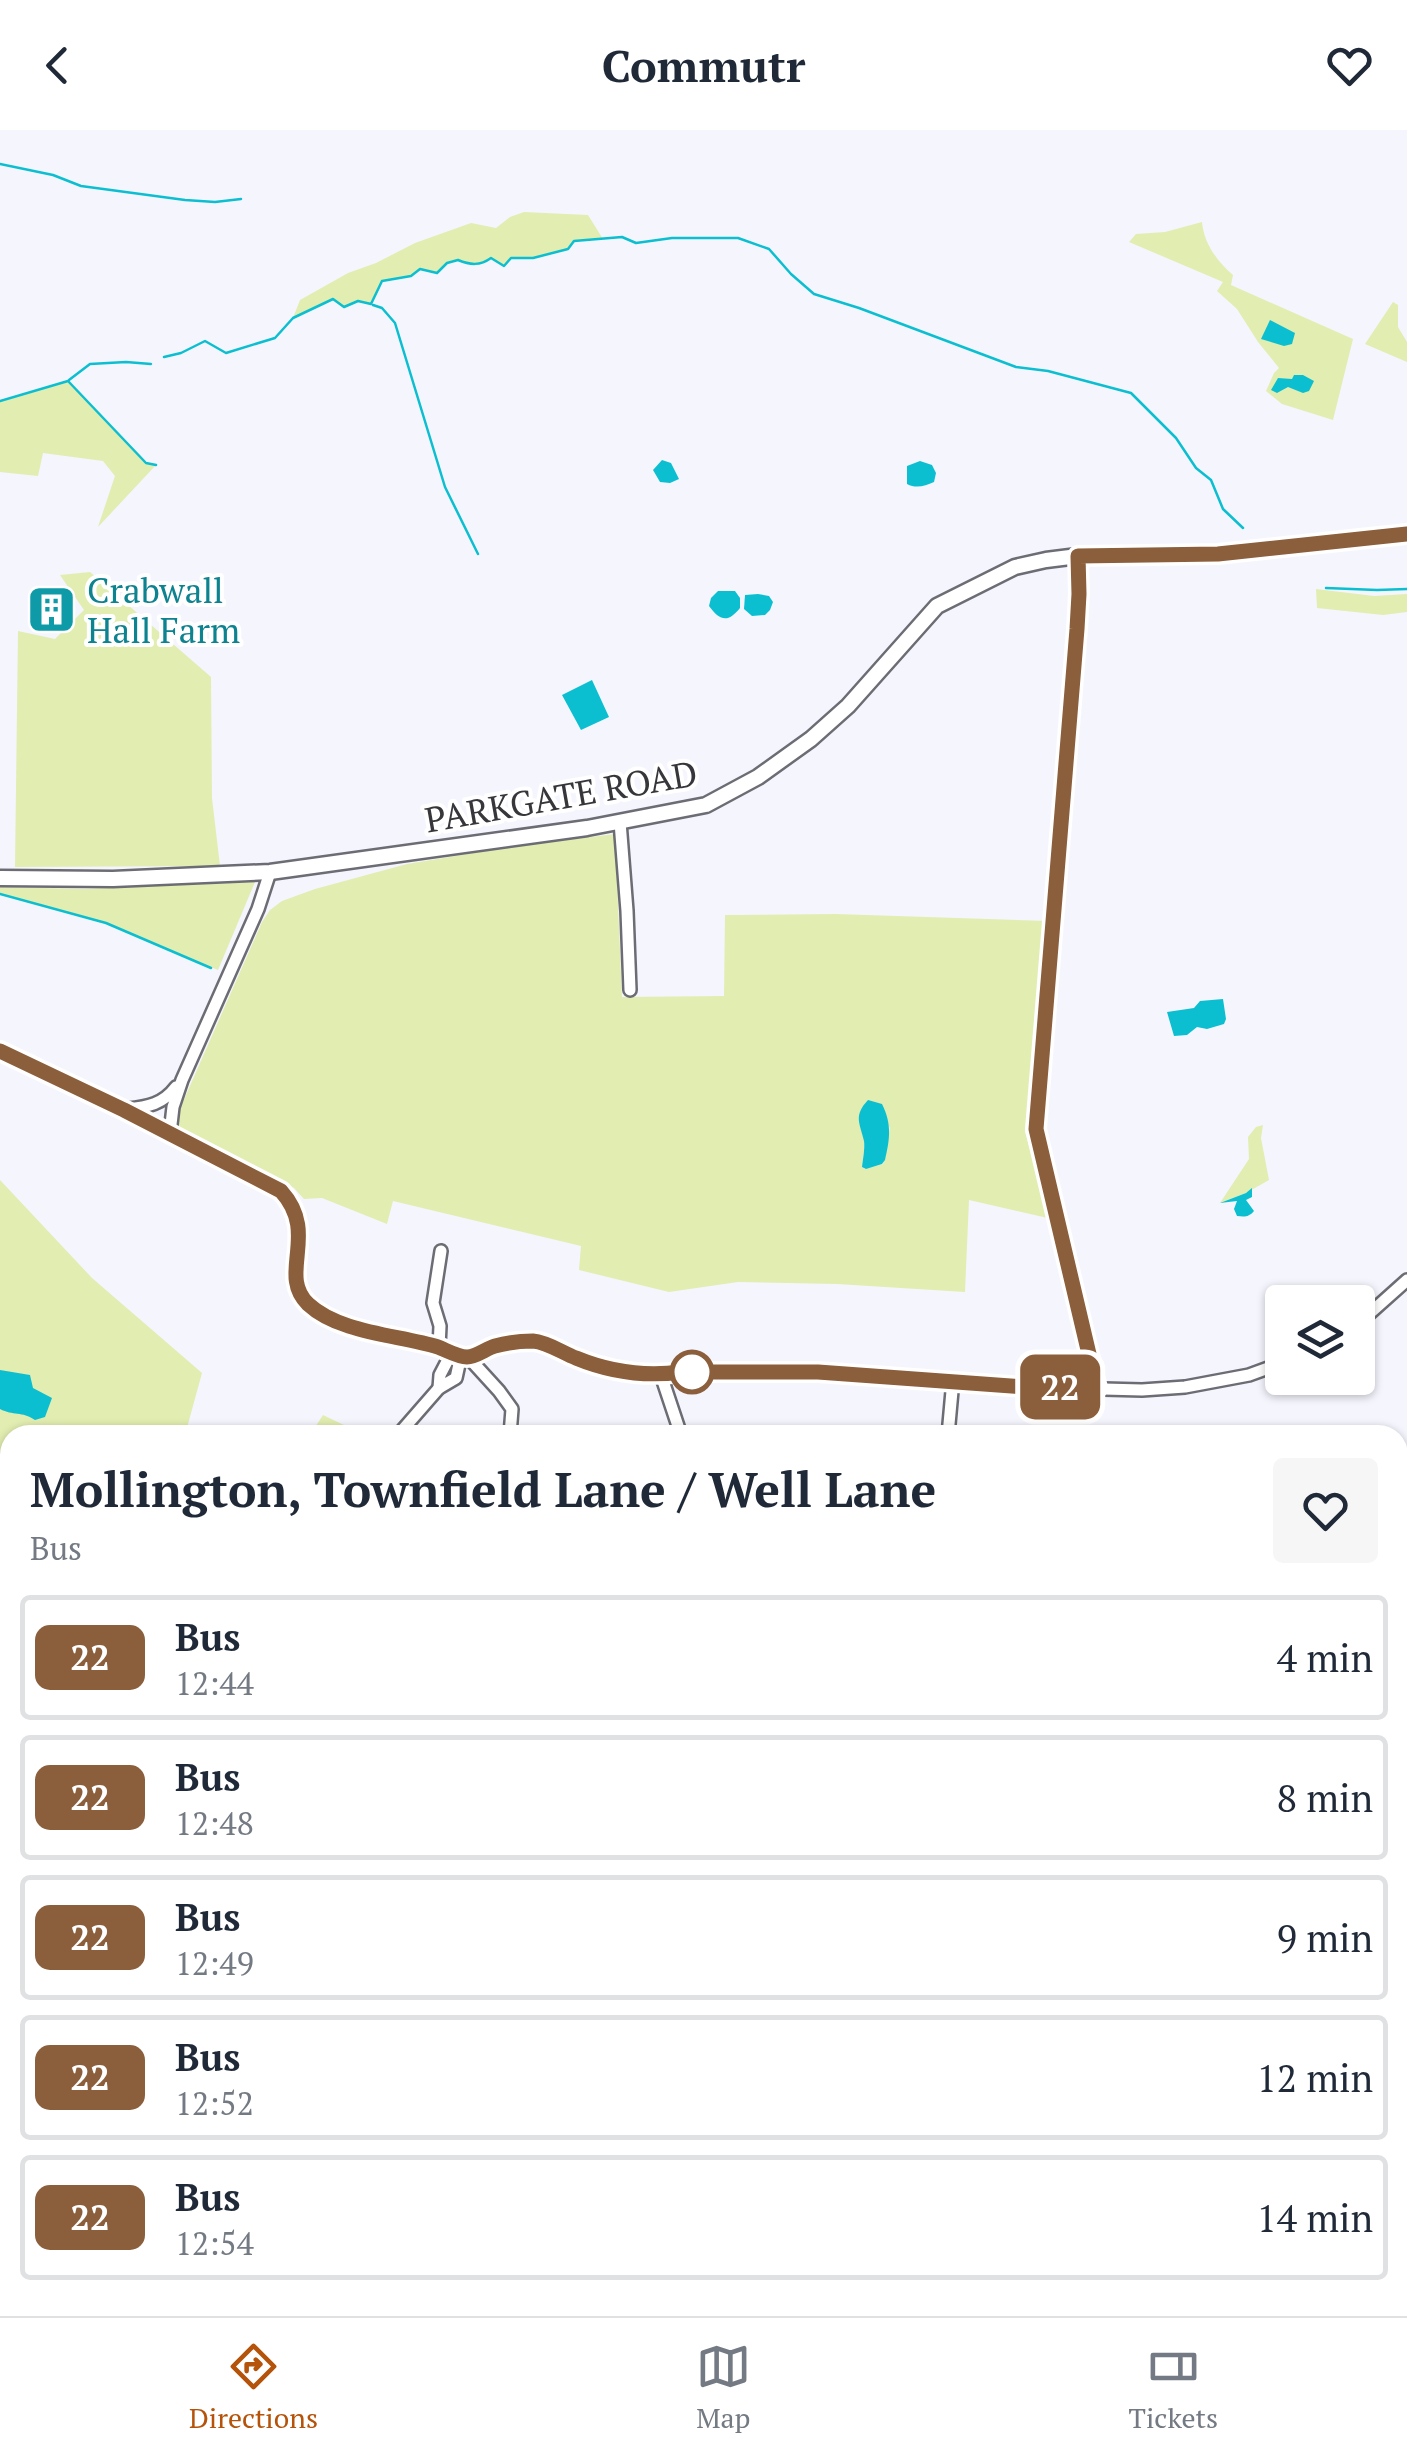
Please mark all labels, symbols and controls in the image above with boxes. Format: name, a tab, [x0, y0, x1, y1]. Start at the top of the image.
text: Commutr	[602, 35, 805, 95]
icon: back	[30, 38, 85, 93]
icon: heart	[1322, 38, 1377, 93]
place label: Crabwall Hall Farm	[87, 567, 240, 653]
building icon: Crabwall Hall Farm	[26, 584, 78, 636]
street label: PARKGATE ROAD	[421, 749, 701, 843]
map controls	[1265, 1285, 1375, 1395]
button: layers	[1265, 1285, 1375, 1395]
unlabelled marker	[671, 1351, 713, 1393]
line badge: 22	[1015, 1354, 1105, 1420]
text: 22	[1040, 1364, 1080, 1410]
text: Mollington, Townfield Lane / Well Lane	[30, 1457, 936, 1521]
button: heart	[1273, 1458, 1378, 1563]
text: Bus	[30, 1527, 82, 1569]
text: Bus	[175, 1612, 240, 1662]
text: 4 min	[1277, 1633, 1373, 1683]
text: 22	[70, 1634, 110, 1680]
text: 12:44	[175, 1662, 254, 1704]
text: Bus	[175, 1752, 240, 1802]
text: 8 min	[1277, 1773, 1373, 1823]
text: 22	[70, 1774, 110, 1820]
text: 12:48	[175, 1802, 254, 1844]
text: Bus	[175, 1892, 240, 1942]
text: 9 min	[1277, 1913, 1373, 1963]
text: 22	[70, 1914, 110, 1960]
text: 12:49	[175, 1942, 254, 1984]
text: Bus	[175, 2032, 240, 2082]
text: 12 min	[1256, 2053, 1373, 2103]
text: 22	[70, 2054, 110, 2100]
text: 12:52	[175, 2082, 254, 2124]
text: Bus	[175, 2172, 240, 2222]
text: 14 min	[1256, 2193, 1373, 2243]
text: 22	[70, 2194, 110, 2240]
text: 12:54	[175, 2222, 254, 2264]
tab: Directions	[189, 2339, 318, 2436]
tab: Map	[696, 2339, 751, 2436]
tab: Tickets	[1129, 2339, 1218, 2436]

